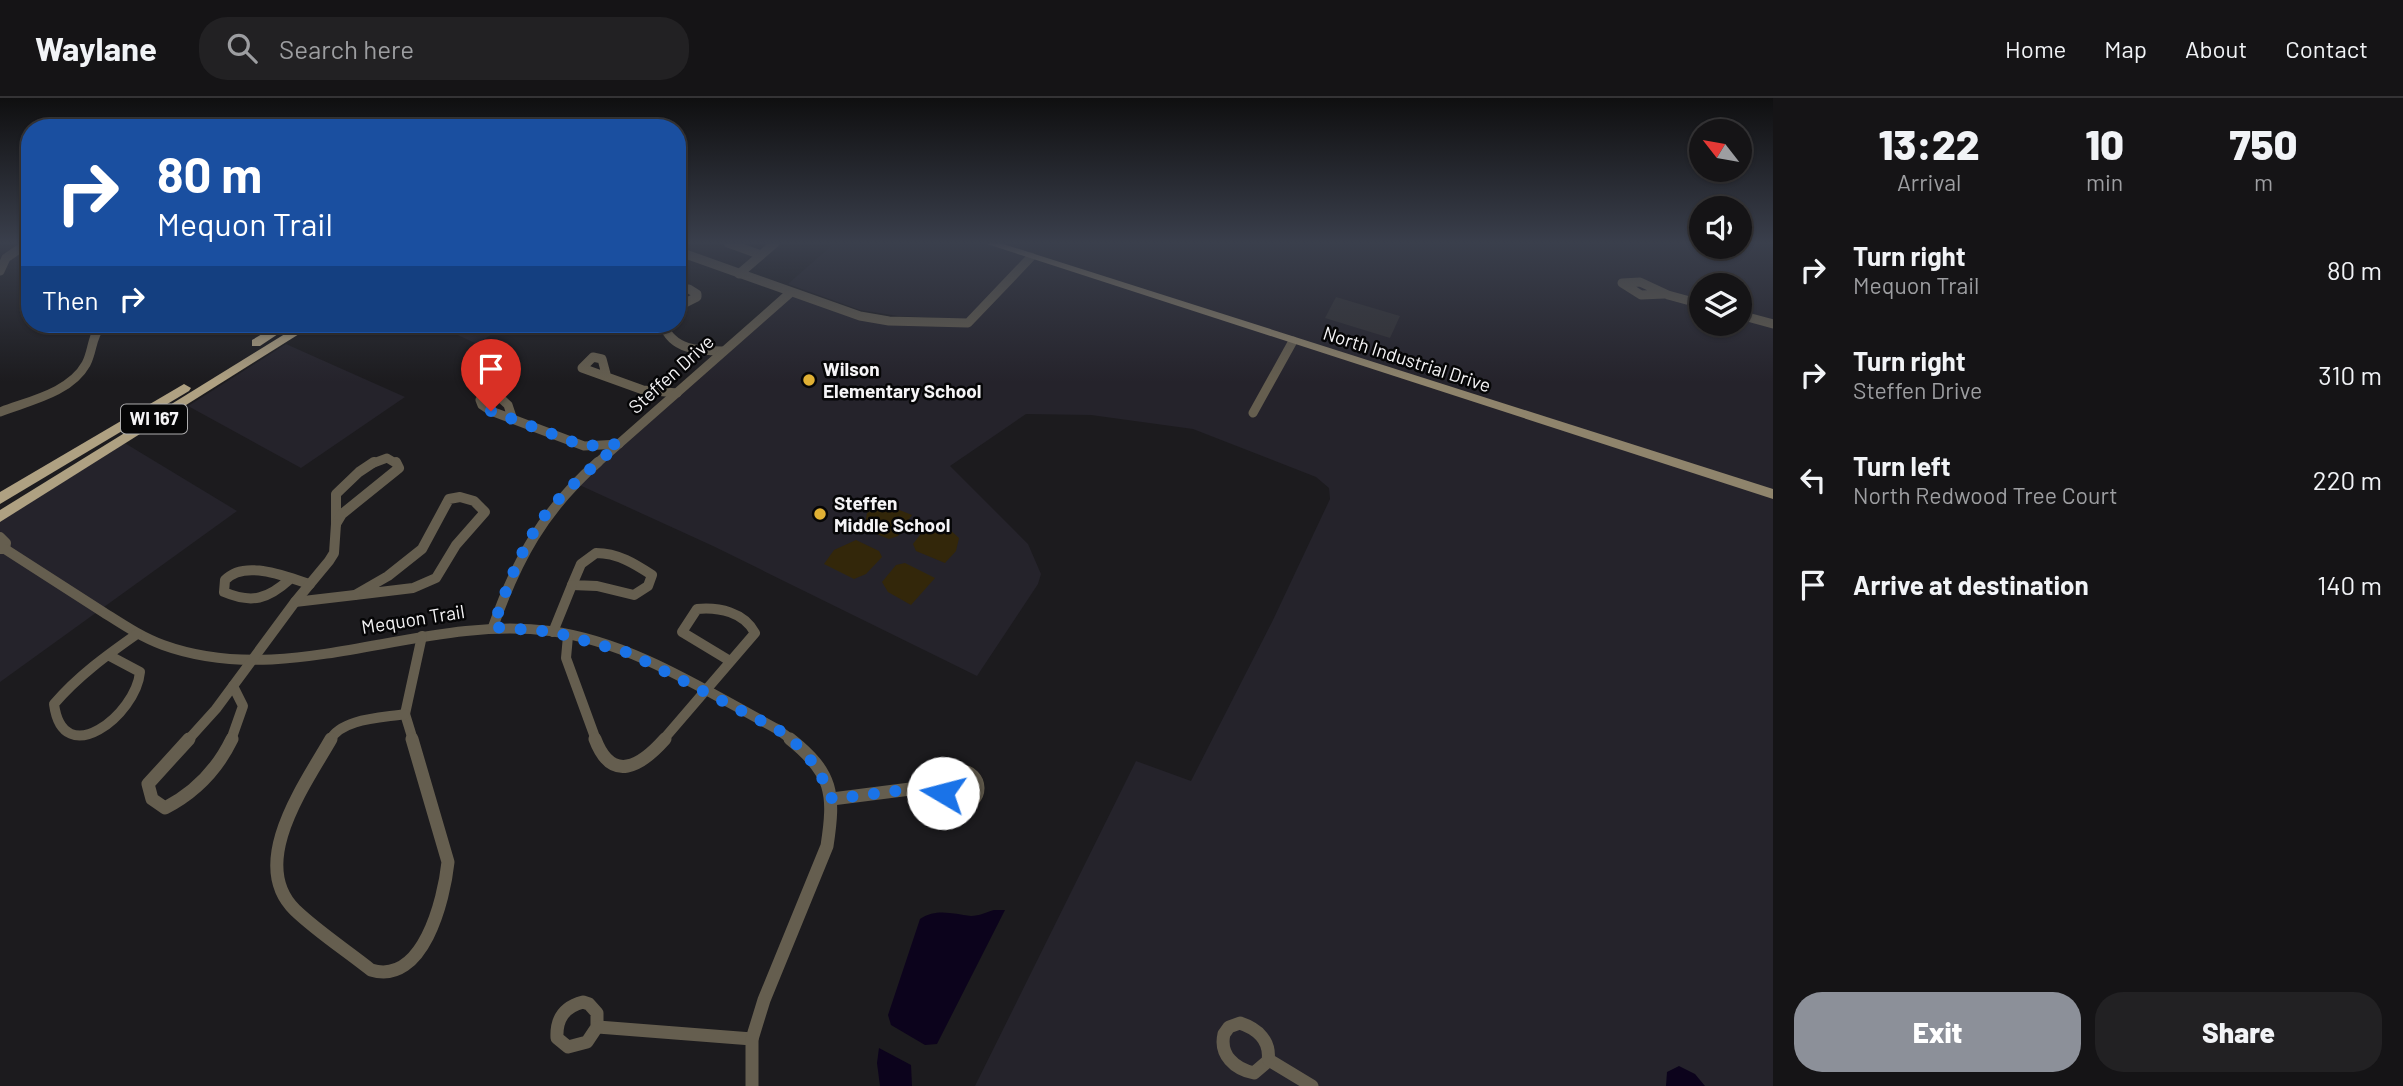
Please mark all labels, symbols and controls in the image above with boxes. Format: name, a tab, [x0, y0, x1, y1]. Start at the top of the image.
search box	[199, 17, 689, 80]
text: Waylane	[35, 28, 157, 68]
icon: search	[223, 29, 261, 67]
text: Search here	[279, 33, 414, 64]
text: Home	[2005, 34, 2066, 63]
text: Map	[2104, 34, 2147, 63]
text: About	[2185, 34, 2247, 63]
text: Contact	[2285, 34, 2368, 63]
text: 13:22	[1878, 118, 1980, 168]
text: 10	[2085, 118, 2124, 168]
text: 750	[2229, 118, 2298, 168]
north arrow	[1689, 119, 1752, 182]
map controls	[1689, 119, 1752, 336]
text: 80 m	[157, 144, 262, 203]
icon: right	[42, 147, 133, 238]
text: Arrival	[1897, 168, 1961, 196]
text: min	[2086, 168, 2123, 196]
text: m	[2254, 168, 2273, 196]
button: sound	[1689, 196, 1752, 259]
text: Mequon Trail	[157, 204, 333, 242]
text: Turn right	[1853, 240, 1966, 271]
icon: right	[1794, 251, 1832, 289]
text: 80 m	[2327, 254, 2382, 285]
text: Mequon Trail	[1853, 271, 1979, 299]
button: layers	[1689, 273, 1752, 336]
icon: right	[113, 280, 151, 318]
text: Then	[42, 284, 99, 315]
street label: North Industrial Drive	[1320, 321, 1494, 396]
street label: Steffen Drive	[623, 329, 718, 418]
pin	[461, 339, 521, 411]
text: Turn right	[1853, 345, 1966, 376]
icon: arrive	[472, 350, 510, 388]
icon: right	[1794, 356, 1832, 394]
place label: Wilson Elementary School	[823, 357, 981, 402]
text: 310 m	[2318, 359, 2382, 390]
marker: Wilson Elementary School	[801, 372, 817, 388]
text: Steffen Drive	[1853, 376, 1982, 404]
road number: WI 167	[121, 404, 187, 433]
text: Turn left	[1853, 450, 1951, 481]
icon: left	[1794, 461, 1832, 499]
text: 220 m	[2313, 464, 2382, 495]
text: North Redwood Tree Court	[1853, 481, 2118, 509]
place label: Steffen Middle School	[834, 491, 950, 536]
marker: Steffen Middle School	[812, 506, 828, 522]
icon: arrive	[1794, 566, 1832, 604]
text: Arrive at destination	[1853, 569, 2089, 600]
text: 140 m	[2317, 569, 2382, 600]
street label: Mequon Trail	[360, 599, 466, 638]
position arrow	[906, 756, 980, 830]
button: Exit	[1794, 992, 2081, 1072]
button: Share	[2095, 992, 2382, 1072]

